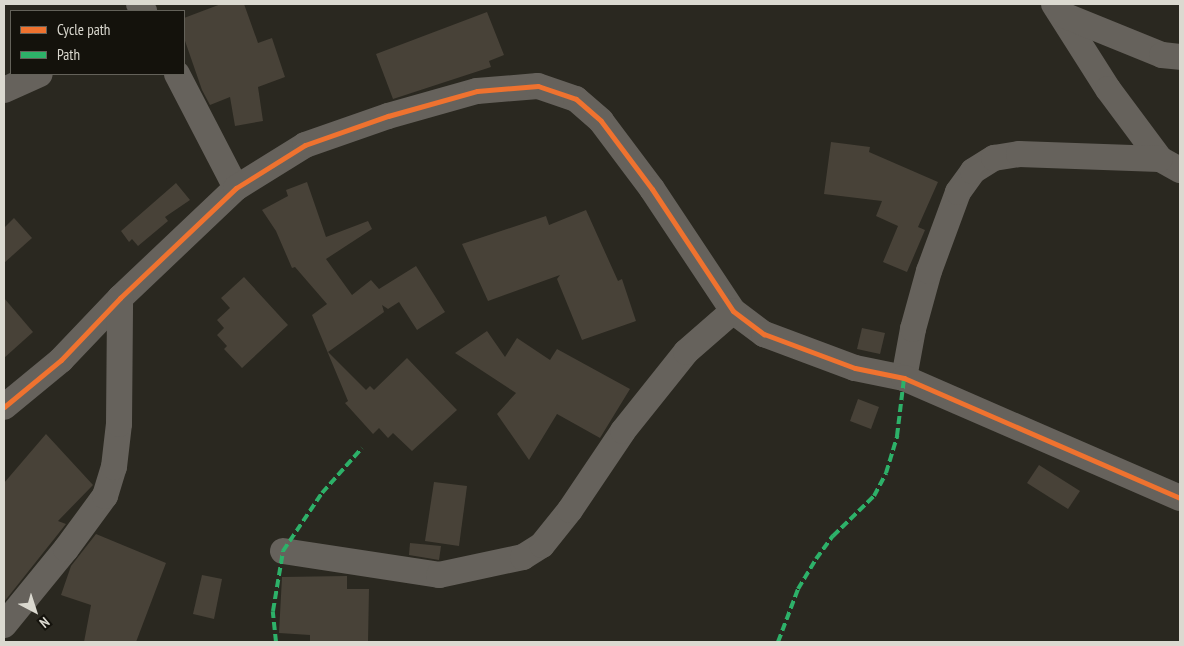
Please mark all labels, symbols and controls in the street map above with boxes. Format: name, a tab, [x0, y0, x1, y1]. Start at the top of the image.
legend	[10, 10, 185, 75]
text: Cycle path	[57, 20, 110, 39]
text: Path	[57, 45, 80, 64]
north arrow	[10, 586, 60, 636]
text: N	[36, 613, 53, 632]

